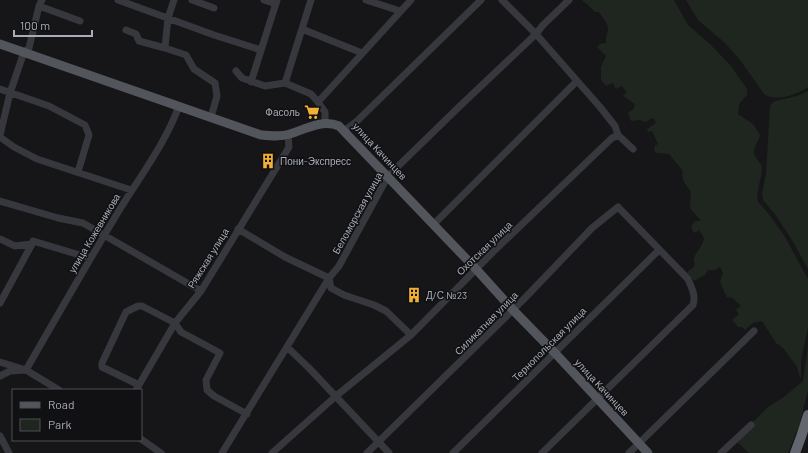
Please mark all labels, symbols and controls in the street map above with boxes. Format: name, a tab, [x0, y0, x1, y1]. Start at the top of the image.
scale bar	[14, 12, 92, 38]
text: 100 m	[20, 18, 50, 32]
supermarket icon: Фасоль	[303, 103, 321, 121]
place label: Фасоль	[265, 106, 300, 118]
street label: улица Качинцев	[351, 120, 409, 182]
building icon: Пони-Экспресс	[259, 152, 277, 170]
place label: Пони-Экспресс	[280, 155, 351, 167]
street label: Беломорская улица	[330, 170, 385, 256]
street label: улица Кожевникова	[66, 191, 123, 275]
street label: Охотская улица	[454, 218, 515, 277]
street label: Ряжская улица	[185, 225, 231, 290]
building icon: Д/С №23	[405, 286, 423, 304]
street label: Силикатная улица	[452, 288, 521, 357]
place label: Д/С №23	[426, 289, 467, 301]
street label: Тернопольская улица	[510, 304, 589, 383]
street label: улица Качинцев	[573, 356, 631, 418]
legend	[12, 389, 142, 441]
text: Road	[48, 397, 75, 411]
text: Park	[48, 417, 72, 431]

